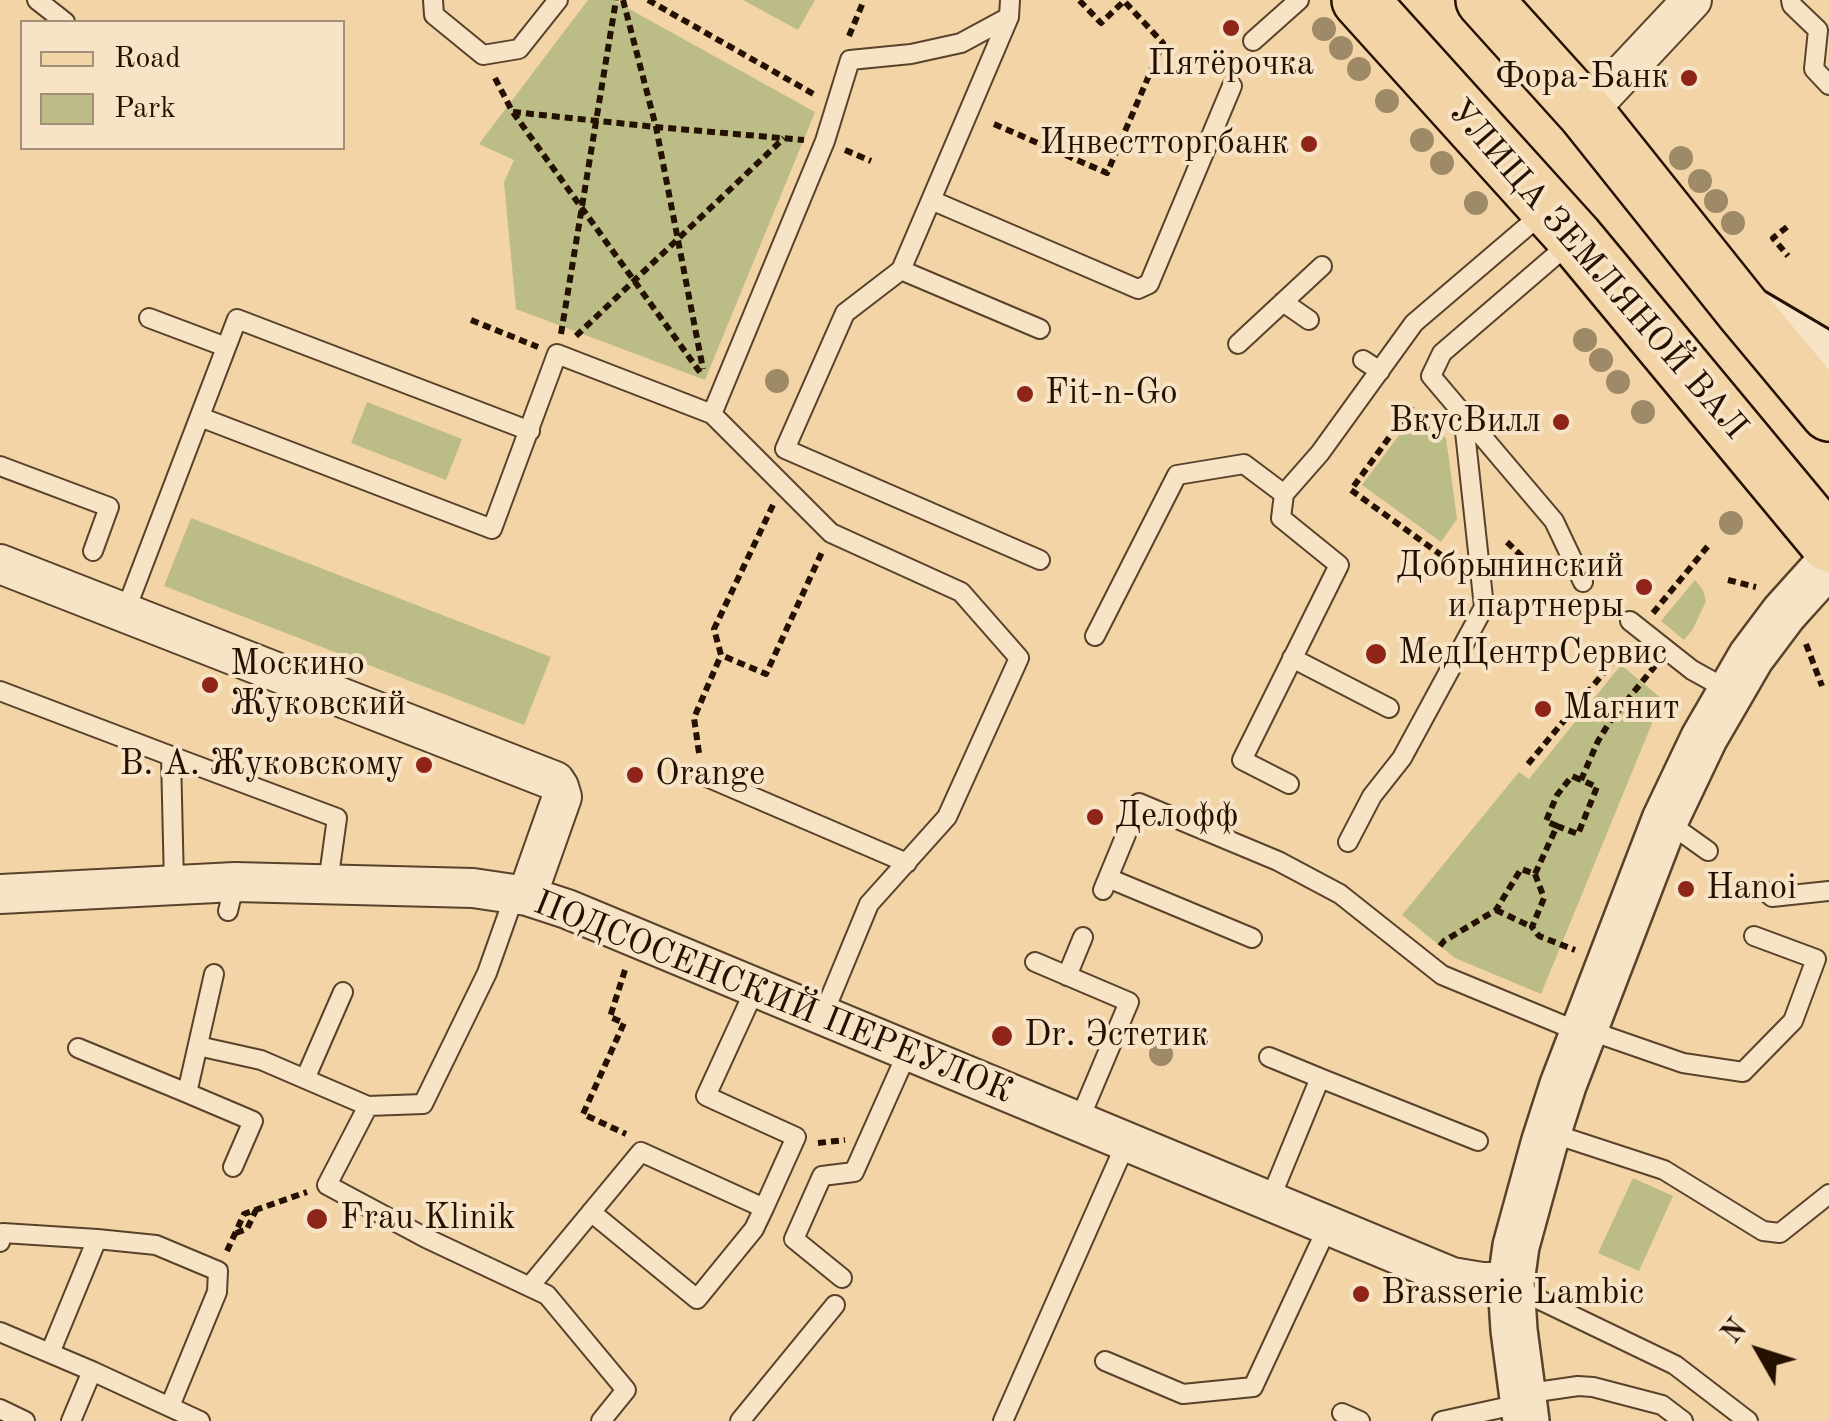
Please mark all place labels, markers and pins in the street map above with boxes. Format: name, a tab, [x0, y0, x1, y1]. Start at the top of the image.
marker: Пятёрочка	[1220, 17, 1242, 39]
place label: Пятёрочка	[1148, 44, 1314, 86]
place label: Фора-Банк	[1495, 57, 1669, 99]
marker: Фора-Банк	[1678, 67, 1700, 89]
place label: Инвестторгбанк	[1040, 123, 1289, 165]
marker: Инвестторгбанк	[1298, 133, 1320, 155]
place label: Fit-n-Go	[1045, 373, 1178, 415]
marker: Fit-n-Go	[1014, 383, 1036, 405]
place label: ВкусВилл	[1389, 401, 1541, 443]
marker: ВкусВилл	[1550, 411, 1572, 433]
place label: Добрынинский и партнеры	[1396, 546, 1624, 628]
marker: Добрынинский и партнеры	[1633, 576, 1655, 598]
place label: МедЦентрСервис	[1398, 633, 1667, 675]
marker: МедЦентрСервис	[1363, 641, 1389, 667]
place label: Москино Жуковский	[230, 644, 406, 726]
marker: Москино Жуковский	[199, 674, 221, 696]
place label: Магнит	[1563, 688, 1679, 730]
marker: Магнит	[1532, 698, 1554, 720]
place label: В. А. Жуковскому	[119, 744, 404, 786]
marker: В. А. Жуковскому	[413, 754, 435, 776]
place label: Orange	[655, 754, 765, 796]
marker: Orange	[624, 764, 646, 786]
place label: Делофф	[1115, 796, 1238, 838]
marker: Делофф	[1084, 806, 1106, 828]
place label: Hanoi	[1706, 868, 1797, 910]
marker: Hanoi	[1675, 878, 1697, 900]
place label: Dr. Эстетик	[1024, 1015, 1208, 1057]
marker: Dr. Эстетик	[989, 1023, 1015, 1049]
place label: Frau Klinik	[340, 1198, 516, 1240]
marker: Frau Klinik	[304, 1206, 330, 1232]
place label: Brasserie Lambic	[1381, 1273, 1644, 1315]
marker: Brasserie Lambic	[1350, 1283, 1372, 1305]

